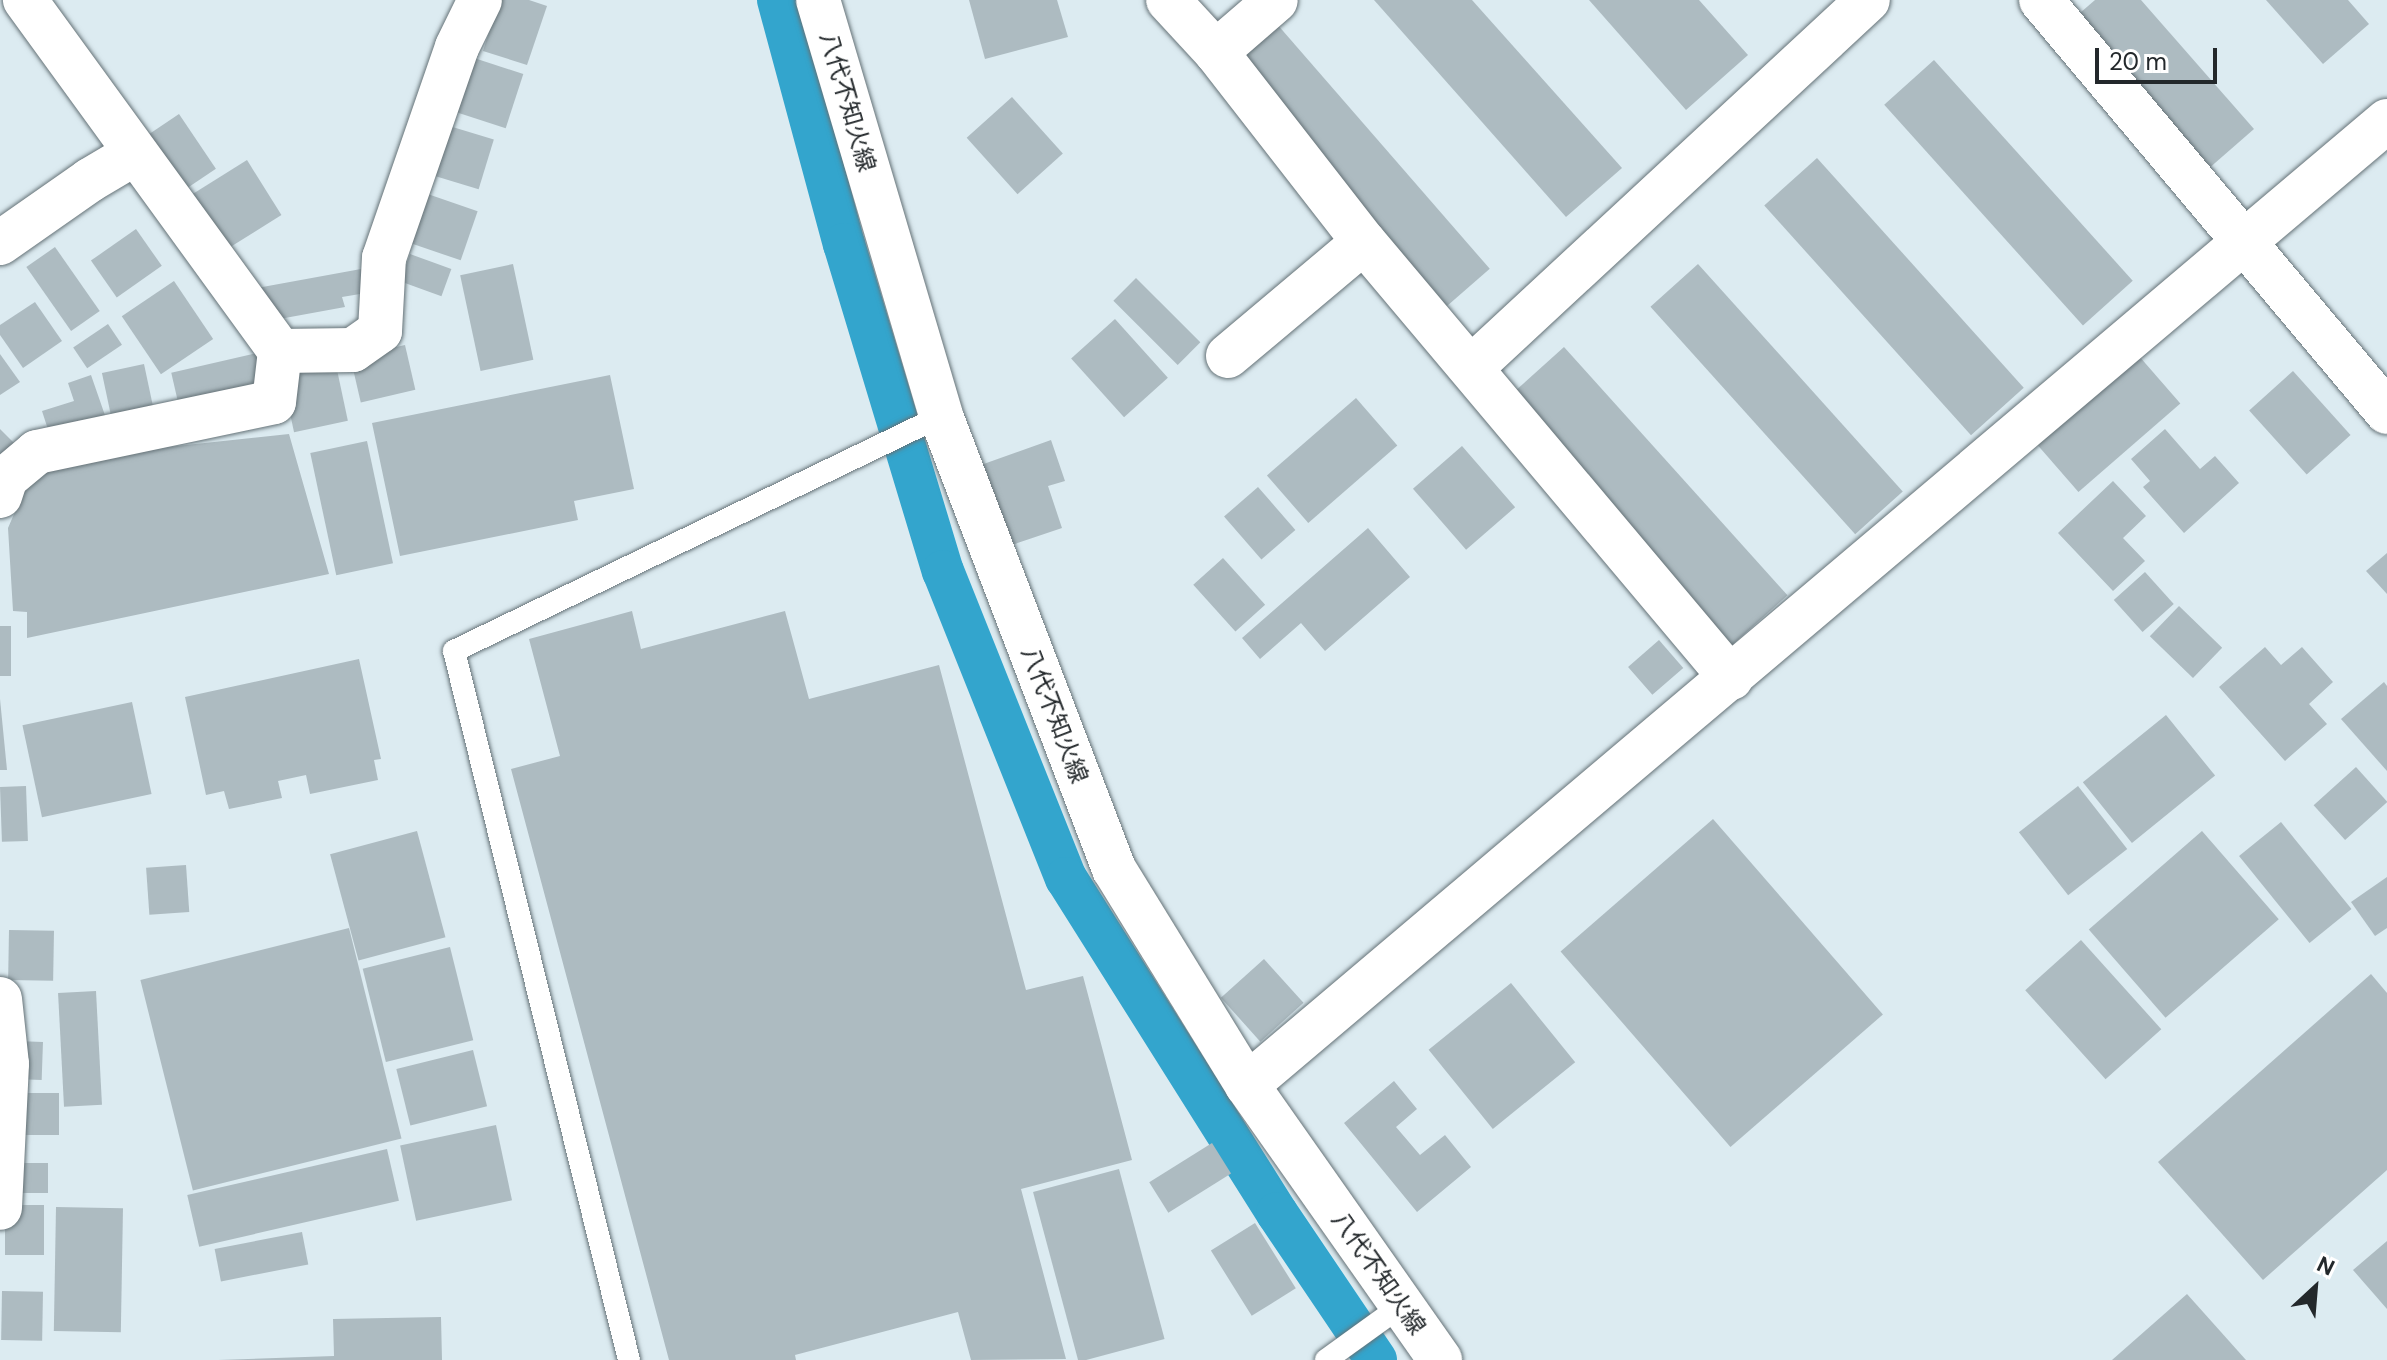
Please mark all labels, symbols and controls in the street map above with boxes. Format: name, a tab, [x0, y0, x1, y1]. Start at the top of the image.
street label: 八代不知火線	[814, 29, 882, 175]
scale bar	[2099, 32, 2221, 82]
text: 20 m	[2109, 46, 2167, 77]
street label: 八代不知火線	[1016, 643, 1094, 787]
street label: 八代不知火線	[1326, 1206, 1432, 1340]
north arrow	[2275, 1248, 2355, 1328]
text: N	[2312, 1249, 2339, 1283]

